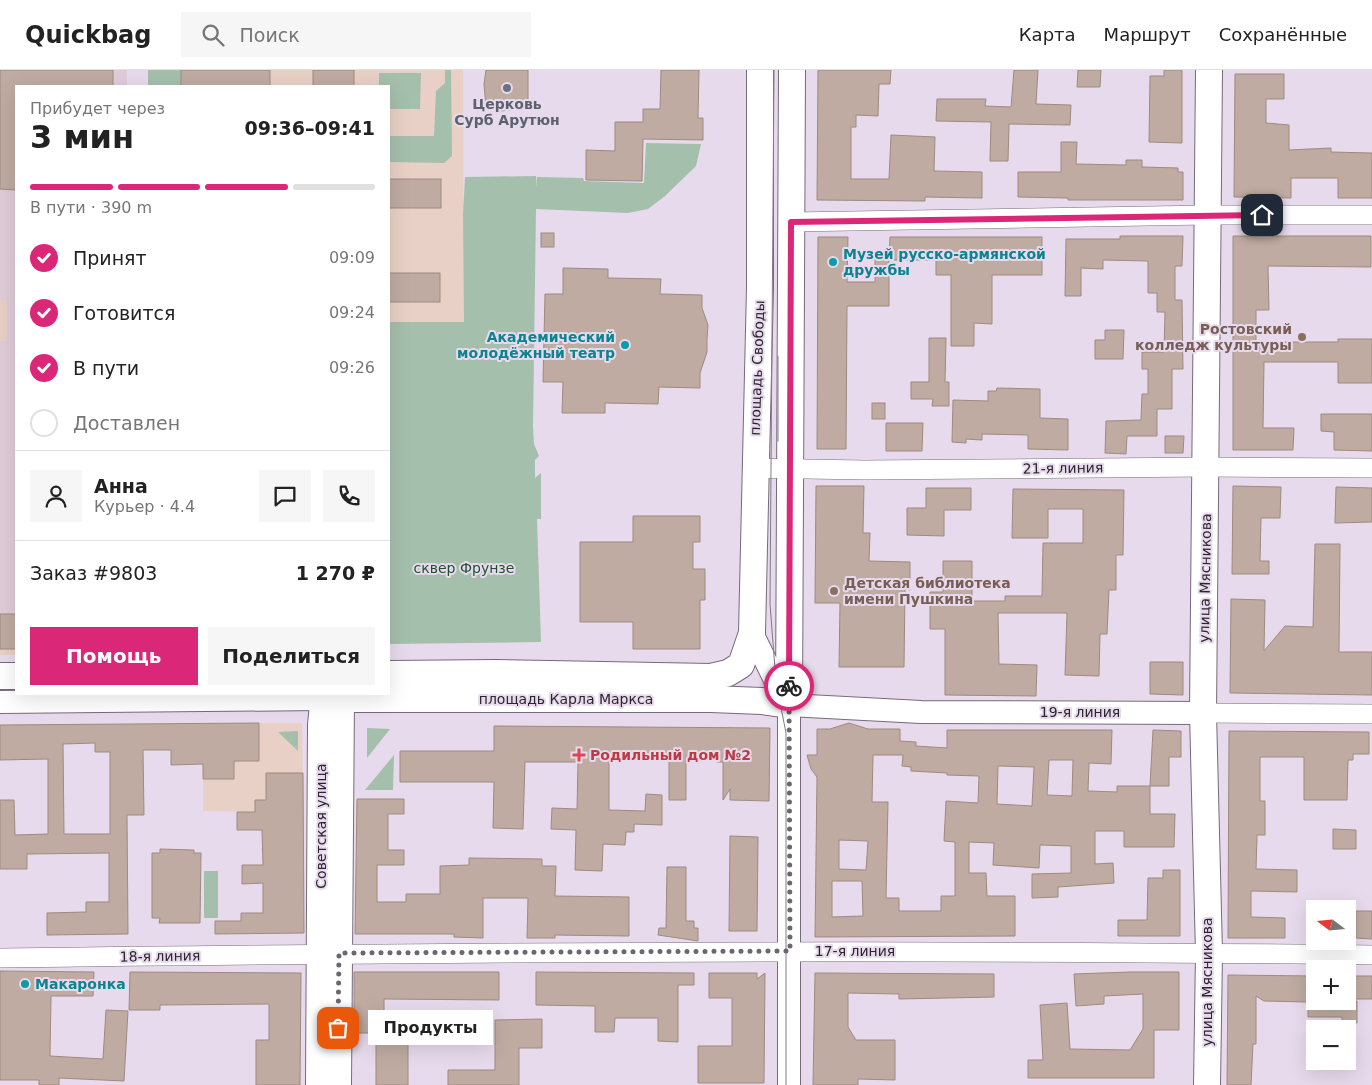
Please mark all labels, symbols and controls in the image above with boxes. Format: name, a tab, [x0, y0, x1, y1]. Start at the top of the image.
search box	[181, 12, 531, 57]
text: Quickbag	[25, 21, 151, 49]
icon: search	[199, 21, 227, 49]
text: Поиск	[239, 24, 300, 46]
text: Карта	[1019, 24, 1076, 45]
text: Маршрут	[1104, 24, 1191, 45]
text: Сохранённые	[1219, 24, 1347, 45]
marker: Церковь Сурб Арутюн	[501, 82, 513, 94]
place label: Церковь Сурб Арутюн	[454, 96, 560, 128]
text: Прибудет через	[30, 99, 165, 118]
text: 09:36–09:41	[245, 117, 375, 139]
text: 3 мин	[30, 118, 134, 156]
pin	[1241, 194, 1283, 236]
text: В пути · 390 m	[30, 198, 152, 217]
icon: home	[1248, 201, 1276, 229]
icon: check	[30, 244, 58, 272]
place label: Музей русско-армянской дружбы	[843, 246, 1046, 278]
text: Принят	[73, 247, 147, 269]
text: 09:09	[329, 248, 375, 267]
marker: Музей русско-армянской дружбы	[827, 256, 839, 268]
icon: check	[30, 299, 58, 327]
street label: площадь Свободы	[747, 300, 767, 436]
text: Готовится	[73, 302, 175, 324]
text: 09:24	[329, 303, 375, 322]
place label: Ростовский колледж культуры	[1135, 321, 1292, 353]
place label: Академический молодёжный театр	[457, 329, 615, 361]
marker: Ростовский колледж культуры	[1296, 331, 1308, 343]
marker: Академический молодёжный театр	[619, 339, 631, 351]
icon: check	[30, 354, 58, 382]
text: В пути	[73, 357, 139, 379]
text: 09:26	[329, 358, 375, 377]
text: Доставлен	[73, 412, 180, 434]
street label: 21-я линия	[1023, 459, 1103, 477]
button: person	[30, 470, 82, 522]
button: chat	[259, 470, 311, 522]
button: phone	[323, 470, 375, 522]
text: Анна	[94, 475, 148, 497]
text: Курьер · 4.4	[94, 497, 195, 516]
street label: улица Мясникова	[1196, 513, 1214, 643]
park label: сквер Фрунзе	[414, 560, 514, 576]
text: Заказ #9803	[30, 562, 157, 584]
text: 1 270 ₽	[296, 562, 375, 584]
place label: Детская библиотека имени Пушкина	[844, 575, 1011, 607]
marker: Детская библиотека имени Пушкина	[828, 585, 840, 597]
button: Помощь	[30, 627, 198, 685]
button: Поделиться	[208, 627, 375, 685]
courier	[764, 661, 814, 711]
icon: bike	[775, 672, 803, 700]
street label: площадь Карла Маркса	[479, 691, 653, 707]
street label: 19-я линия	[1040, 704, 1120, 720]
place label: Родильный дом №2	[590, 747, 751, 763]
marker: Родильный дом №2	[572, 748, 586, 762]
street label: Советская улица	[313, 763, 329, 889]
north arrow	[1306, 900, 1356, 950]
map controls	[1306, 900, 1356, 1070]
street label: улица Мясникова	[1199, 917, 1215, 1047]
street label: 17-я линия	[815, 943, 895, 959]
street label: 18-я линия	[120, 947, 200, 965]
button: +	[1306, 960, 1356, 1010]
place label: Макаронка	[35, 976, 126, 992]
marker: Макаронка	[19, 978, 31, 990]
pin	[317, 1007, 359, 1049]
callout: Продукты	[368, 1010, 493, 1046]
icon: bag	[324, 1014, 352, 1042]
text: Продукты	[384, 1018, 477, 1037]
button: −	[1306, 1020, 1356, 1070]

